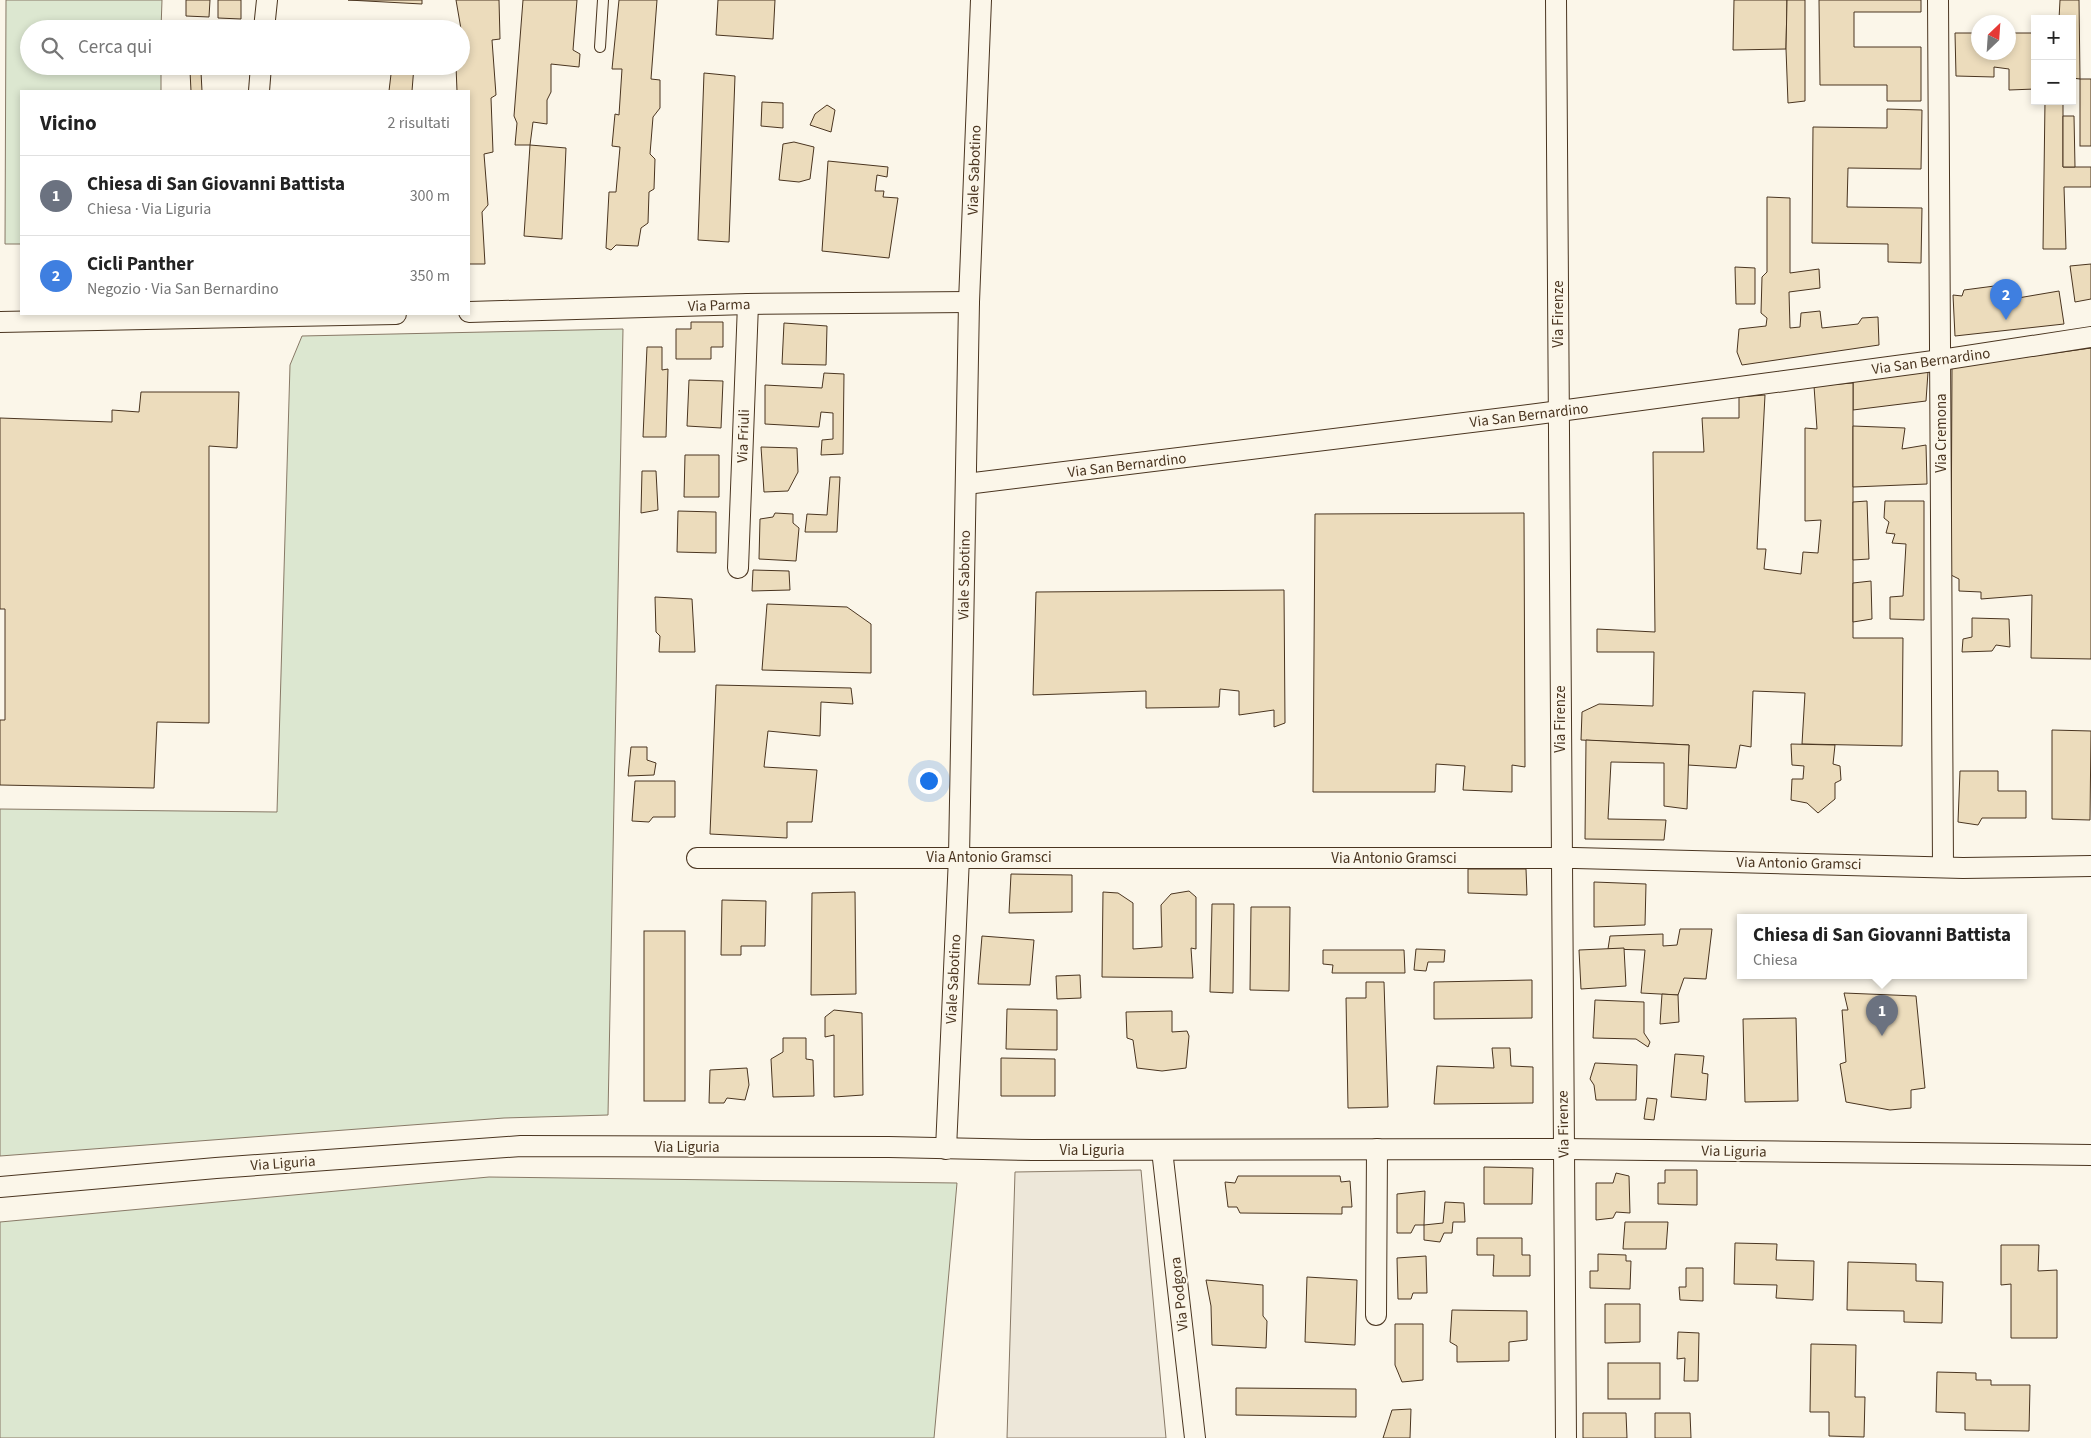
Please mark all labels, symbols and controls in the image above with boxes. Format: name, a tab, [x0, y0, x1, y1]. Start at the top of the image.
north arrow	[1971, 15, 2016, 60]
map controls	[2031, 15, 2076, 105]
button: +	[2031, 15, 2076, 60]
search box	[20, 20, 470, 75]
icon: search	[38, 34, 66, 62]
text: Cerca qui	[78, 34, 152, 61]
button: −	[2031, 60, 2076, 105]
text: Vicino	[40, 108, 97, 138]
text: 2 risultati	[388, 112, 450, 134]
street label: Viale Sabotino	[962, 125, 987, 215]
text: Chiesa di San Giovanni Battista	[87, 171, 345, 198]
text: 1	[52, 185, 60, 207]
text: 300 m	[410, 185, 450, 207]
text: Chiesa · Via Liguria	[87, 198, 211, 220]
text: Cicli Panther	[87, 251, 194, 278]
text: 2	[52, 265, 60, 287]
text: 350 m	[410, 265, 450, 287]
text: Negozio · Via San Bernardino	[87, 278, 279, 300]
pin: 2	[1990, 279, 2022, 320]
street label: Via Firenze	[1548, 280, 1569, 348]
street label: Via Parma	[687, 294, 751, 317]
street label: Via San Bernardino	[1870, 343, 1992, 380]
street label: Via Cremona	[1931, 393, 1952, 473]
street label: Via San Bernardino	[1469, 398, 1590, 433]
street label: Via Friuli	[732, 409, 755, 463]
street label: Via San Bernardino	[1067, 448, 1188, 483]
street label: Viale Sabotino	[953, 530, 976, 620]
street label: Via Firenze	[1550, 685, 1571, 753]
your location	[916, 768, 942, 794]
street label: Via Antonio Gramsci	[926, 847, 1052, 868]
street label: Via Antonio Gramsci	[1331, 848, 1457, 869]
street label: Via Antonio Gramsci	[1736, 852, 1862, 875]
popup	[1737, 914, 2027, 979]
text: Chiesa di San Giovanni Battista	[1753, 922, 2011, 949]
street label: Viale Sabotino	[941, 933, 966, 1025]
text: Chiesa	[1753, 949, 1797, 971]
pin: 1	[1866, 995, 1898, 1036]
street label: Via Firenze	[1552, 1090, 1575, 1158]
street label: Via Liguria	[654, 1137, 720, 1158]
street label: Via Liguria	[1059, 1140, 1125, 1161]
street label: Via Liguria	[1701, 1140, 1767, 1163]
street label: Via Liguria	[250, 1151, 316, 1176]
street label: Via Podgora	[1165, 1256, 1194, 1332]

